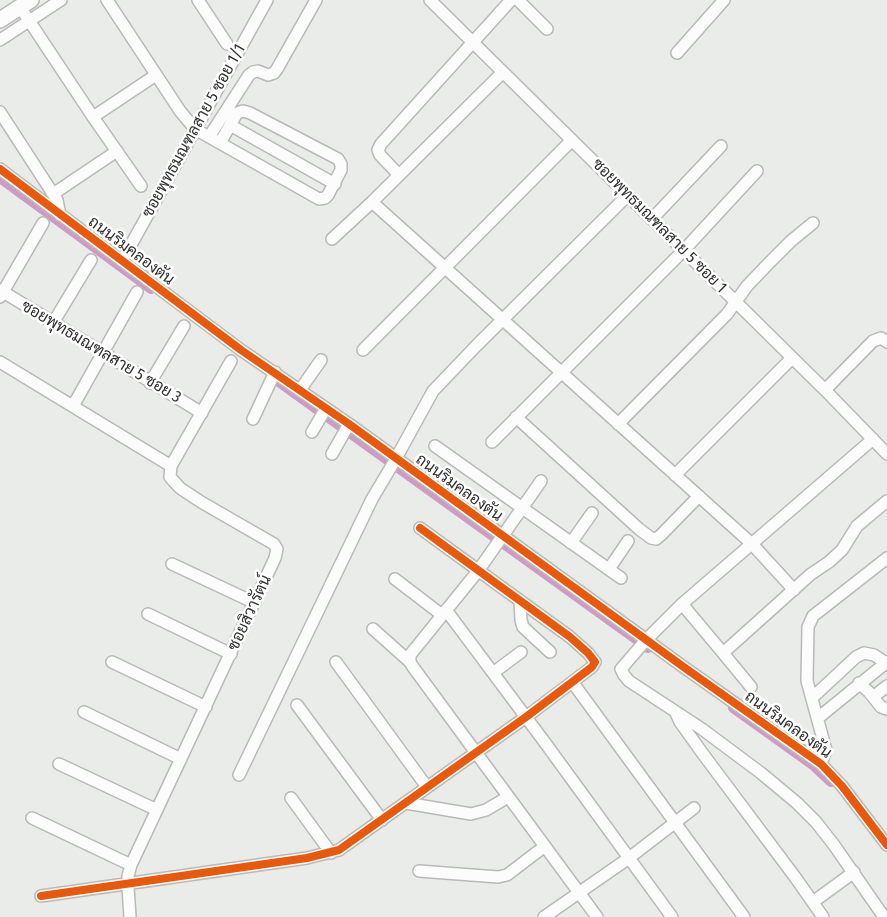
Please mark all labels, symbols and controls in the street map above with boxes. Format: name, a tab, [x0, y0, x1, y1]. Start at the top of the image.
street label: ซอยพุทธมณฑลสาย 5 ซอย 1/1	[138, 41, 250, 221]
street label: ซอยพุทธมณฑลสาย 5 ซอย 1	[588, 155, 730, 297]
street label: ถนนริมคลองตัน	[84, 212, 178, 290]
street label: ซอยพุทธมณฑลสาย 5 ซอย 3	[18, 297, 184, 407]
street label: ถนนริมคลองตัน	[412, 450, 506, 526]
street label: ซอยสิวารัตน์	[224, 572, 276, 654]
street label: ถนนริมคลองตัน	[741, 687, 835, 763]

